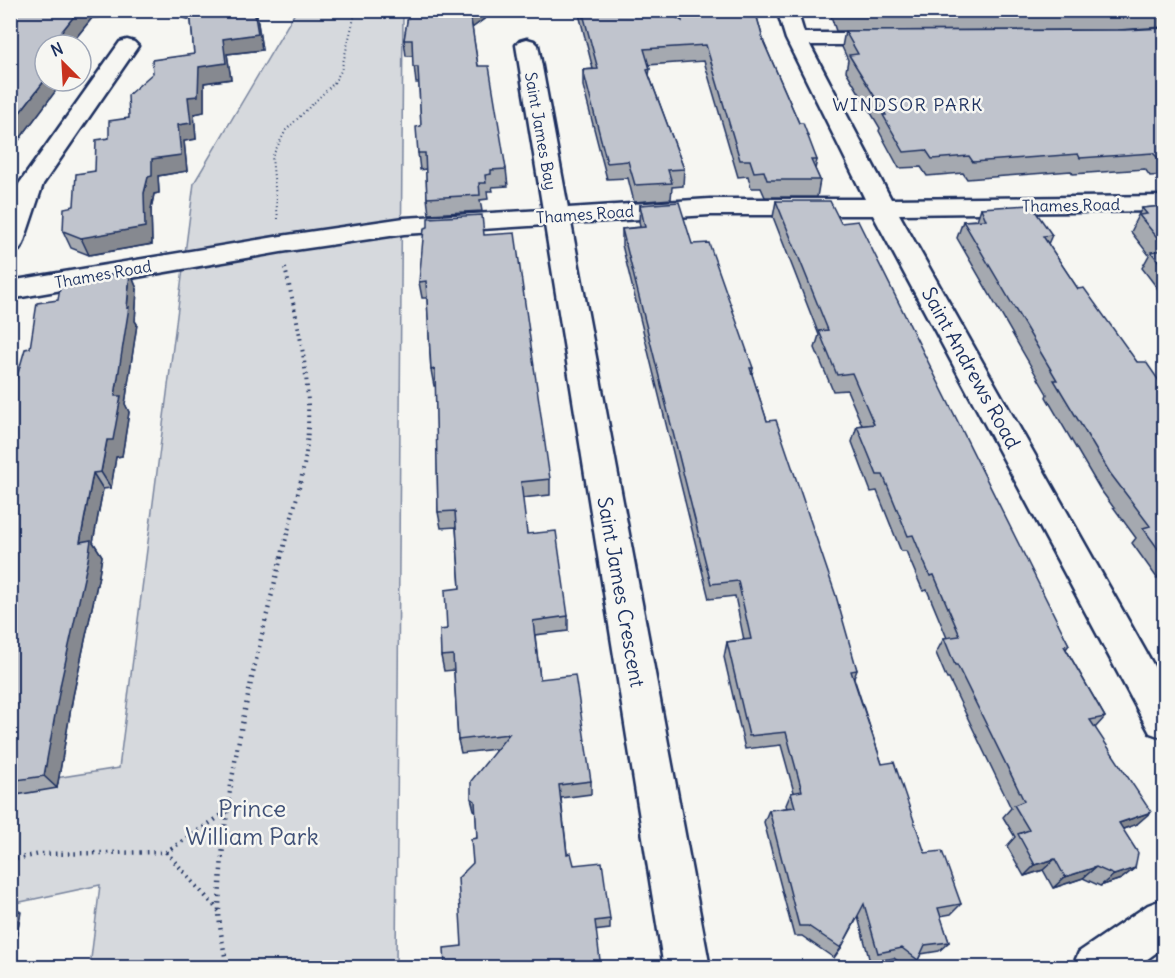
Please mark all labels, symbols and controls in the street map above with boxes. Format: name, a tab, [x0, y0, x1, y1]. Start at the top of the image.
north arrow	[33, 33, 93, 93]
text: N	[48, 38, 66, 61]
street label: Saint James Bay	[521, 70, 561, 192]
district label: WINDSOR PARK	[832, 93, 984, 116]
street label: Thames Road	[1022, 194, 1120, 216]
street label: Thames Road	[535, 201, 635, 227]
street label: Thames Road	[53, 256, 153, 292]
street label: Saint Andrews Road	[917, 283, 1026, 453]
street label: Saint James Crescent	[592, 495, 651, 689]
park label: Prince William Park	[185, 793, 319, 851]

